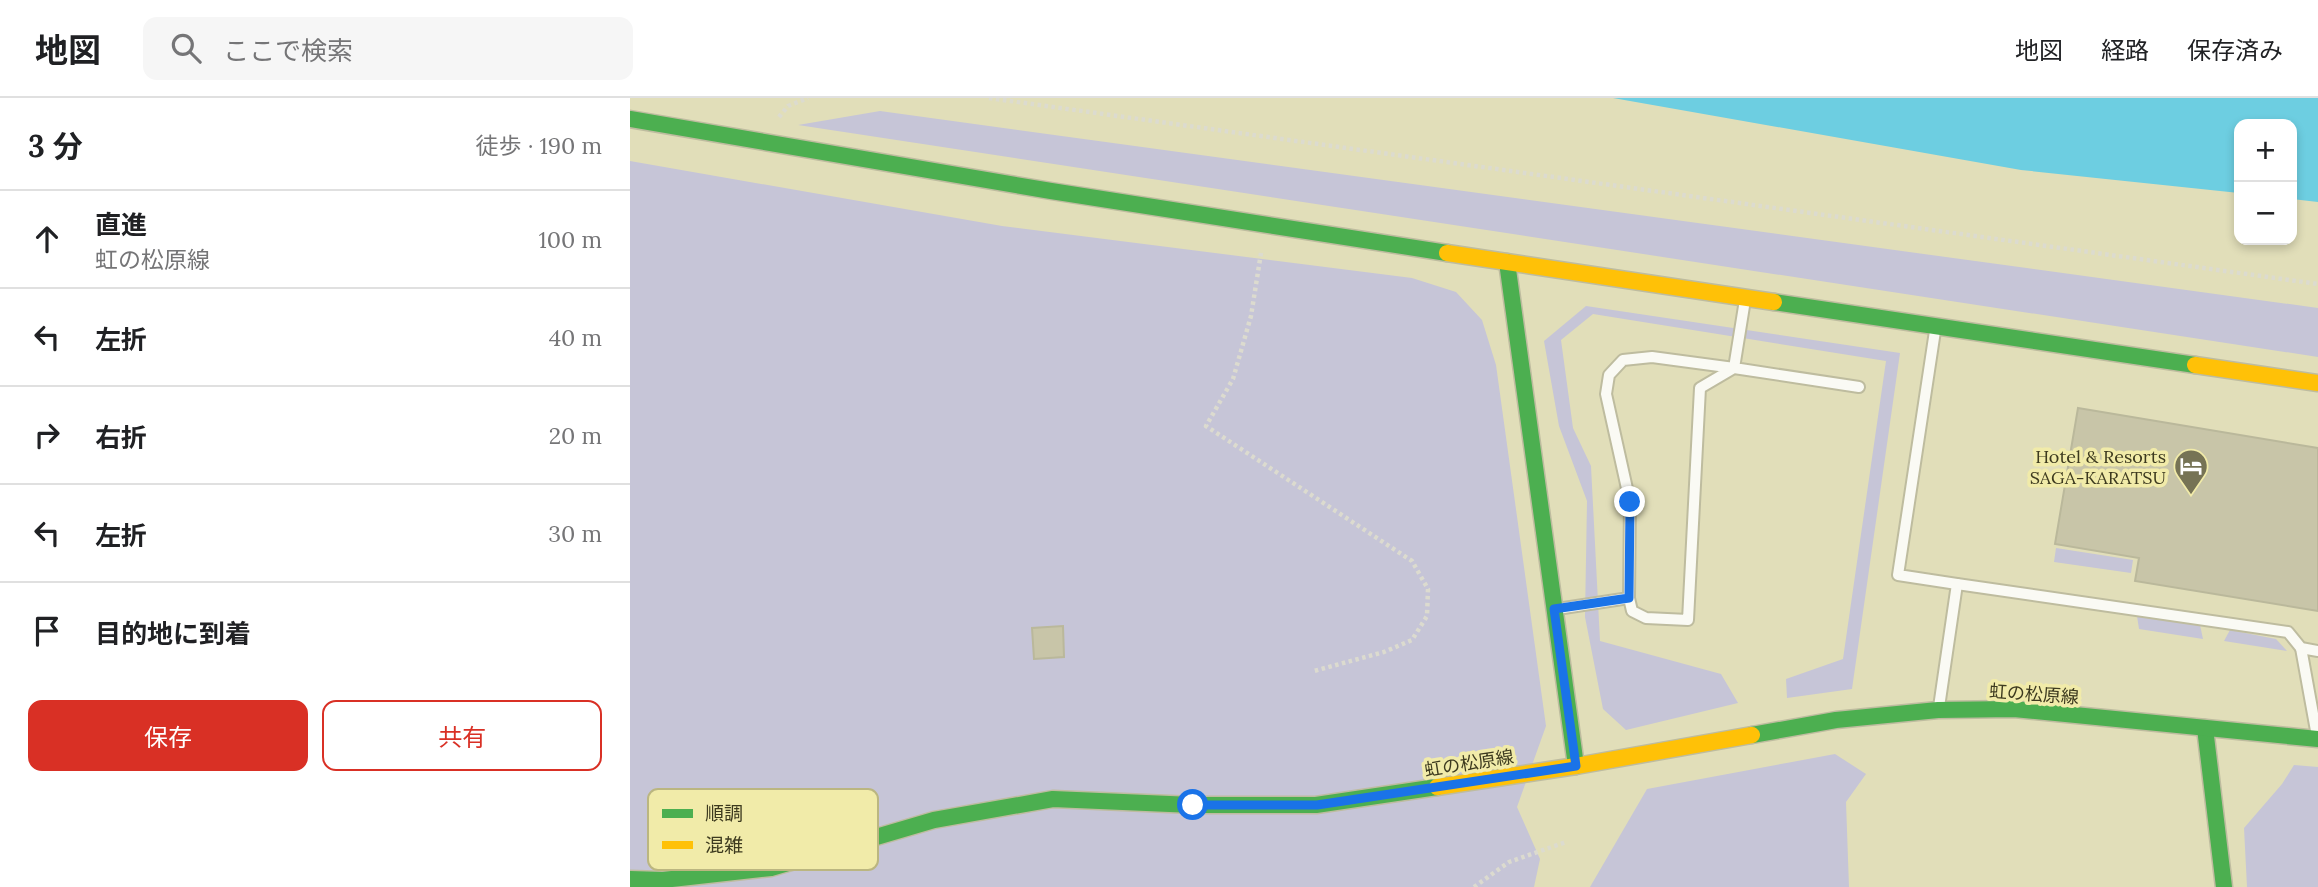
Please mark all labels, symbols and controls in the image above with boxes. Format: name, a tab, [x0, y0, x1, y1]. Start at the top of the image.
search box	[143, 17, 633, 80]
text: 地図	[35, 29, 101, 71]
icon: search	[167, 29, 205, 67]
text: ここで検索	[223, 34, 353, 67]
text: 地図	[2015, 35, 2063, 66]
text: 経路	[2101, 35, 2149, 66]
text: 保存済み	[2187, 35, 2283, 66]
map controls	[2234, 119, 2297, 245]
button: +	[2234, 119, 2297, 182]
text: 3 分	[28, 127, 83, 165]
text: 徒歩 · 190 m	[476, 131, 602, 160]
button: −	[2234, 182, 2297, 245]
text: 直進	[95, 208, 147, 241]
icon: ahead	[28, 220, 66, 258]
text: 100 m	[538, 225, 602, 254]
text: 虹の松原線	[95, 245, 210, 274]
icon: left	[28, 318, 66, 356]
text: 左折	[95, 323, 147, 356]
text: 40 m	[549, 323, 602, 352]
icon: right	[28, 416, 66, 454]
text: 右折	[95, 421, 147, 454]
text: 20 m	[549, 421, 602, 450]
place label: Hotel & Resorts SAGA-KARATSU	[2030, 445, 2166, 489]
hotel icon: Hotel & Resorts SAGA-KARATSU	[2172, 447, 2210, 496]
route end	[1614, 486, 1645, 517]
icon: left	[28, 514, 66, 552]
text: 左折	[95, 519, 147, 552]
text: 30 m	[548, 519, 602, 548]
icon: arrive	[28, 612, 66, 650]
text: 目的地に到着	[95, 617, 251, 650]
street label: 虹の松原線	[1988, 679, 2080, 709]
button: 保存	[28, 700, 308, 771]
button: 共有	[322, 700, 602, 771]
street label: 虹の松原線	[1423, 745, 1515, 781]
legend	[648, 789, 878, 870]
route start	[1177, 789, 1208, 820]
text: 順調	[705, 801, 743, 825]
text: 混雑	[705, 833, 743, 857]

